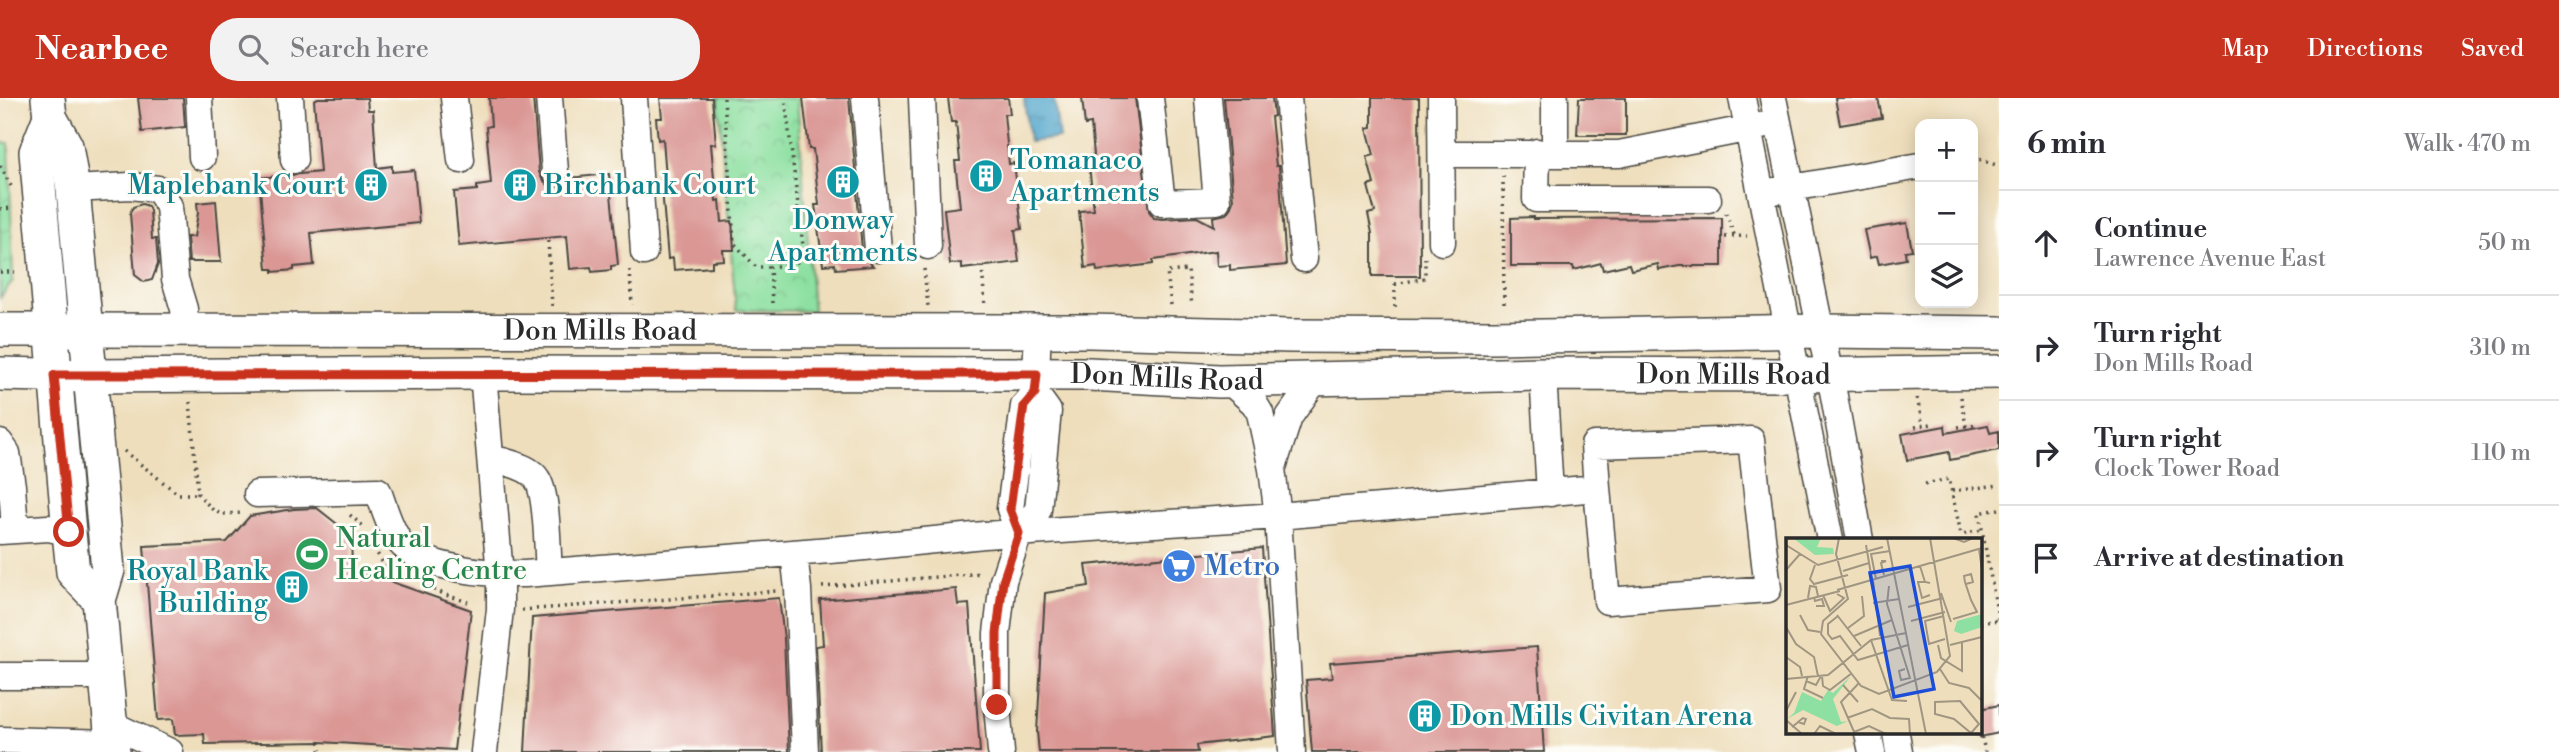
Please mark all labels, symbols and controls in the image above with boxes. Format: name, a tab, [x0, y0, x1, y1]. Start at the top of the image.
search box	[210, 18, 700, 81]
text: Nearbee	[35, 29, 168, 70]
icon: search	[234, 30, 272, 68]
text: Search here	[290, 33, 429, 65]
text: Map	[2222, 34, 2269, 64]
text: Directions	[2307, 34, 2423, 64]
text: Saved	[2461, 34, 2524, 64]
map controls	[1915, 119, 1978, 308]
button: +	[1915, 119, 1978, 182]
text: 6 min	[2027, 125, 2106, 163]
text: Walk · 470 m	[2404, 130, 2531, 158]
place label: Tomanaco Apartments	[1009, 143, 1160, 210]
building icon: Tomanaco Apartments	[967, 157, 1005, 195]
building icon: Donway Apartments	[824, 163, 862, 201]
building icon: Maplebank Court	[352, 166, 390, 204]
building icon: Birchbank Court	[501, 166, 539, 204]
place label: Maplebank Court	[128, 168, 346, 203]
place label: Birchbank Court	[543, 168, 756, 203]
button: −	[1915, 182, 1978, 245]
place label: Donway Apartments	[767, 203, 918, 270]
text: Continue	[2094, 213, 2207, 245]
icon: ahead	[2027, 224, 2065, 262]
text: 50 m	[2478, 229, 2531, 257]
button: layers	[1915, 245, 1978, 308]
text: Lawrence Avenue East	[2094, 245, 2326, 273]
street label: Don Mills Road	[503, 313, 697, 348]
text: Turn right	[2094, 318, 2222, 350]
icon: right	[2027, 329, 2065, 367]
text: 310 m	[2470, 334, 2531, 362]
text: Don Mills Road	[2094, 350, 2253, 378]
street label: Don Mills Road	[1070, 356, 1264, 399]
street label: Don Mills Road	[1637, 357, 1831, 393]
text: Turn right	[2094, 423, 2222, 455]
icon: right	[2027, 434, 2065, 472]
text: 110 m	[2471, 439, 2531, 467]
text: Clock Tower Road	[2094, 455, 2280, 483]
route start	[53, 516, 84, 547]
place label: Natural Healing Centre	[336, 521, 527, 588]
sports icon: Natural Healing Centre	[293, 535, 331, 573]
inset map	[1786, 538, 1982, 734]
icon: arrive	[2027, 539, 2065, 577]
text: Arrive at destination	[2094, 542, 2344, 574]
supermarket icon: Metro	[1160, 547, 1198, 585]
place label: Metro	[1204, 549, 1280, 584]
place label: Royal Bank Building	[127, 554, 269, 621]
building icon: Royal Bank Building	[273, 568, 311, 606]
route end	[981, 689, 1012, 720]
building icon: Don Mills Civitan Arena	[1406, 697, 1444, 735]
place label: Don Mills Civitan Arena	[1450, 699, 1754, 734]

